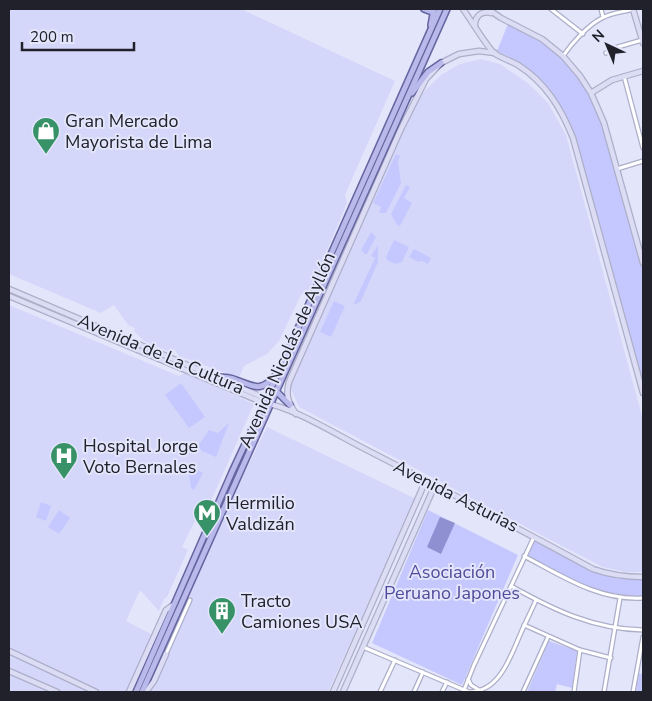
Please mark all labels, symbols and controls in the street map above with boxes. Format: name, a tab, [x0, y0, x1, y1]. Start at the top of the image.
scale bar	[22, 20, 135, 52]
north arrow	[582, 20, 632, 70]
text: N	[588, 26, 609, 46]
text: 200 m	[30, 27, 74, 47]
place label: Gran Mercado Mayorista de Lima	[65, 109, 212, 154]
shop icon: Gran Mercado Mayorista de Lima	[31, 116, 61, 155]
street label: Avenida Nicolás de Ayllón	[233, 248, 341, 452]
street label: Avenida de La Cultura	[74, 308, 248, 400]
place label: Hospital Jorge Voto Bernales	[82, 434, 198, 479]
hospital icon: Hospital Jorge Voto Bernales	[49, 441, 79, 480]
street label: Avenida Asturias	[389, 454, 523, 538]
place label: Hermilio Valdizán	[225, 491, 295, 536]
metro station icon: Hermilio Valdizán	[192, 498, 222, 537]
park label: Asociación Peruano Japones	[384, 560, 520, 605]
place label: Tracto Camiones USA	[241, 589, 362, 634]
building icon: Tracto Camiones USA	[207, 596, 237, 635]

